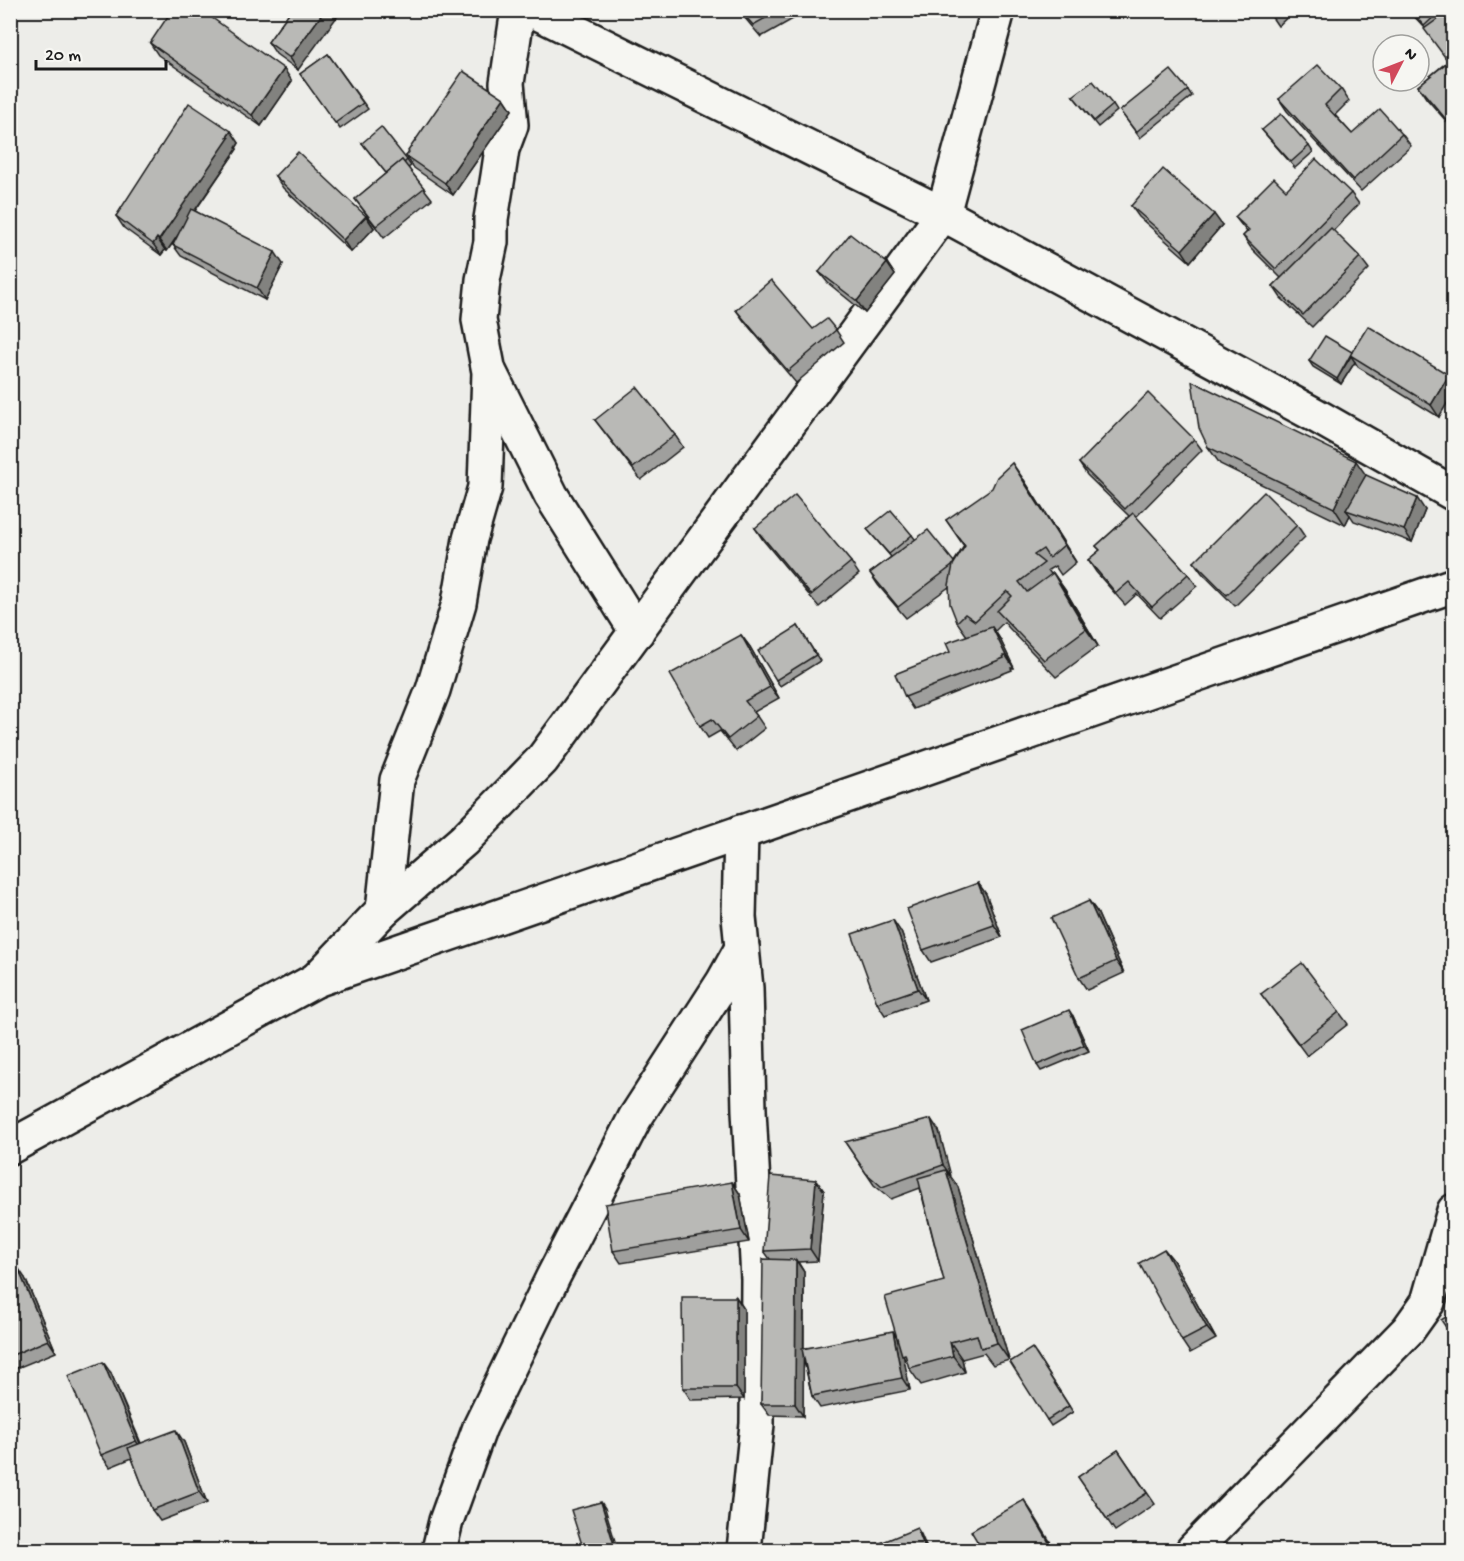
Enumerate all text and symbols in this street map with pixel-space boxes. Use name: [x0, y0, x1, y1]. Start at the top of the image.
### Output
scale bar: [36, 33, 166, 71]
north arrow: [1371, 33, 1431, 93]
text: N: [1399, 45, 1420, 66]
text: 20 m: [45, 46, 81, 67]

